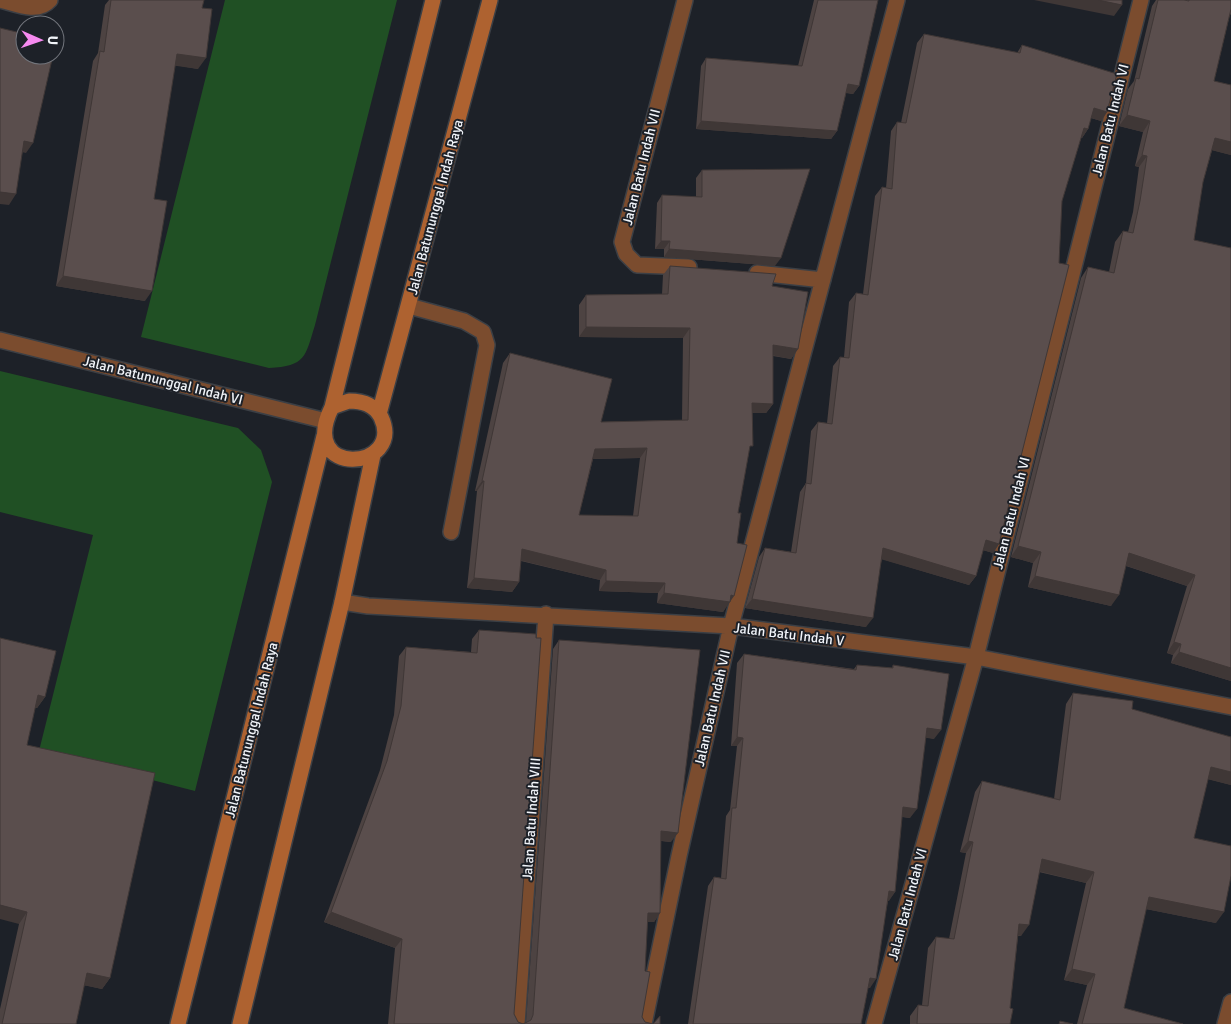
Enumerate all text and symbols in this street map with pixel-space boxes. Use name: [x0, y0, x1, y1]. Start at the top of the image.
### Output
north arrow: [15, 15, 65, 65]
text: U: [44, 35, 61, 45]
street label: Jalan Batu Indah VI: [1088, 62, 1133, 178]
street label: Jalan Batu Indah VII: [619, 107, 664, 227]
street label: Jalan Batununggal Indah Raya: [404, 118, 467, 297]
street label: Jalan Batununggal Indah VI: [81, 352, 245, 409]
street label: Jalan Batu Indah VI: [989, 455, 1034, 571]
street label: Jalan Batu Indah V: [733, 619, 845, 650]
street label: Jalan Batununggal Indah Raya: [221, 640, 282, 820]
street label: Jalan Batu Indah VII: [691, 648, 734, 768]
street label: Jalan Batu Indah VIII: [519, 757, 544, 881]
street label: Jalan Batu Indah VI: [884, 846, 931, 962]

